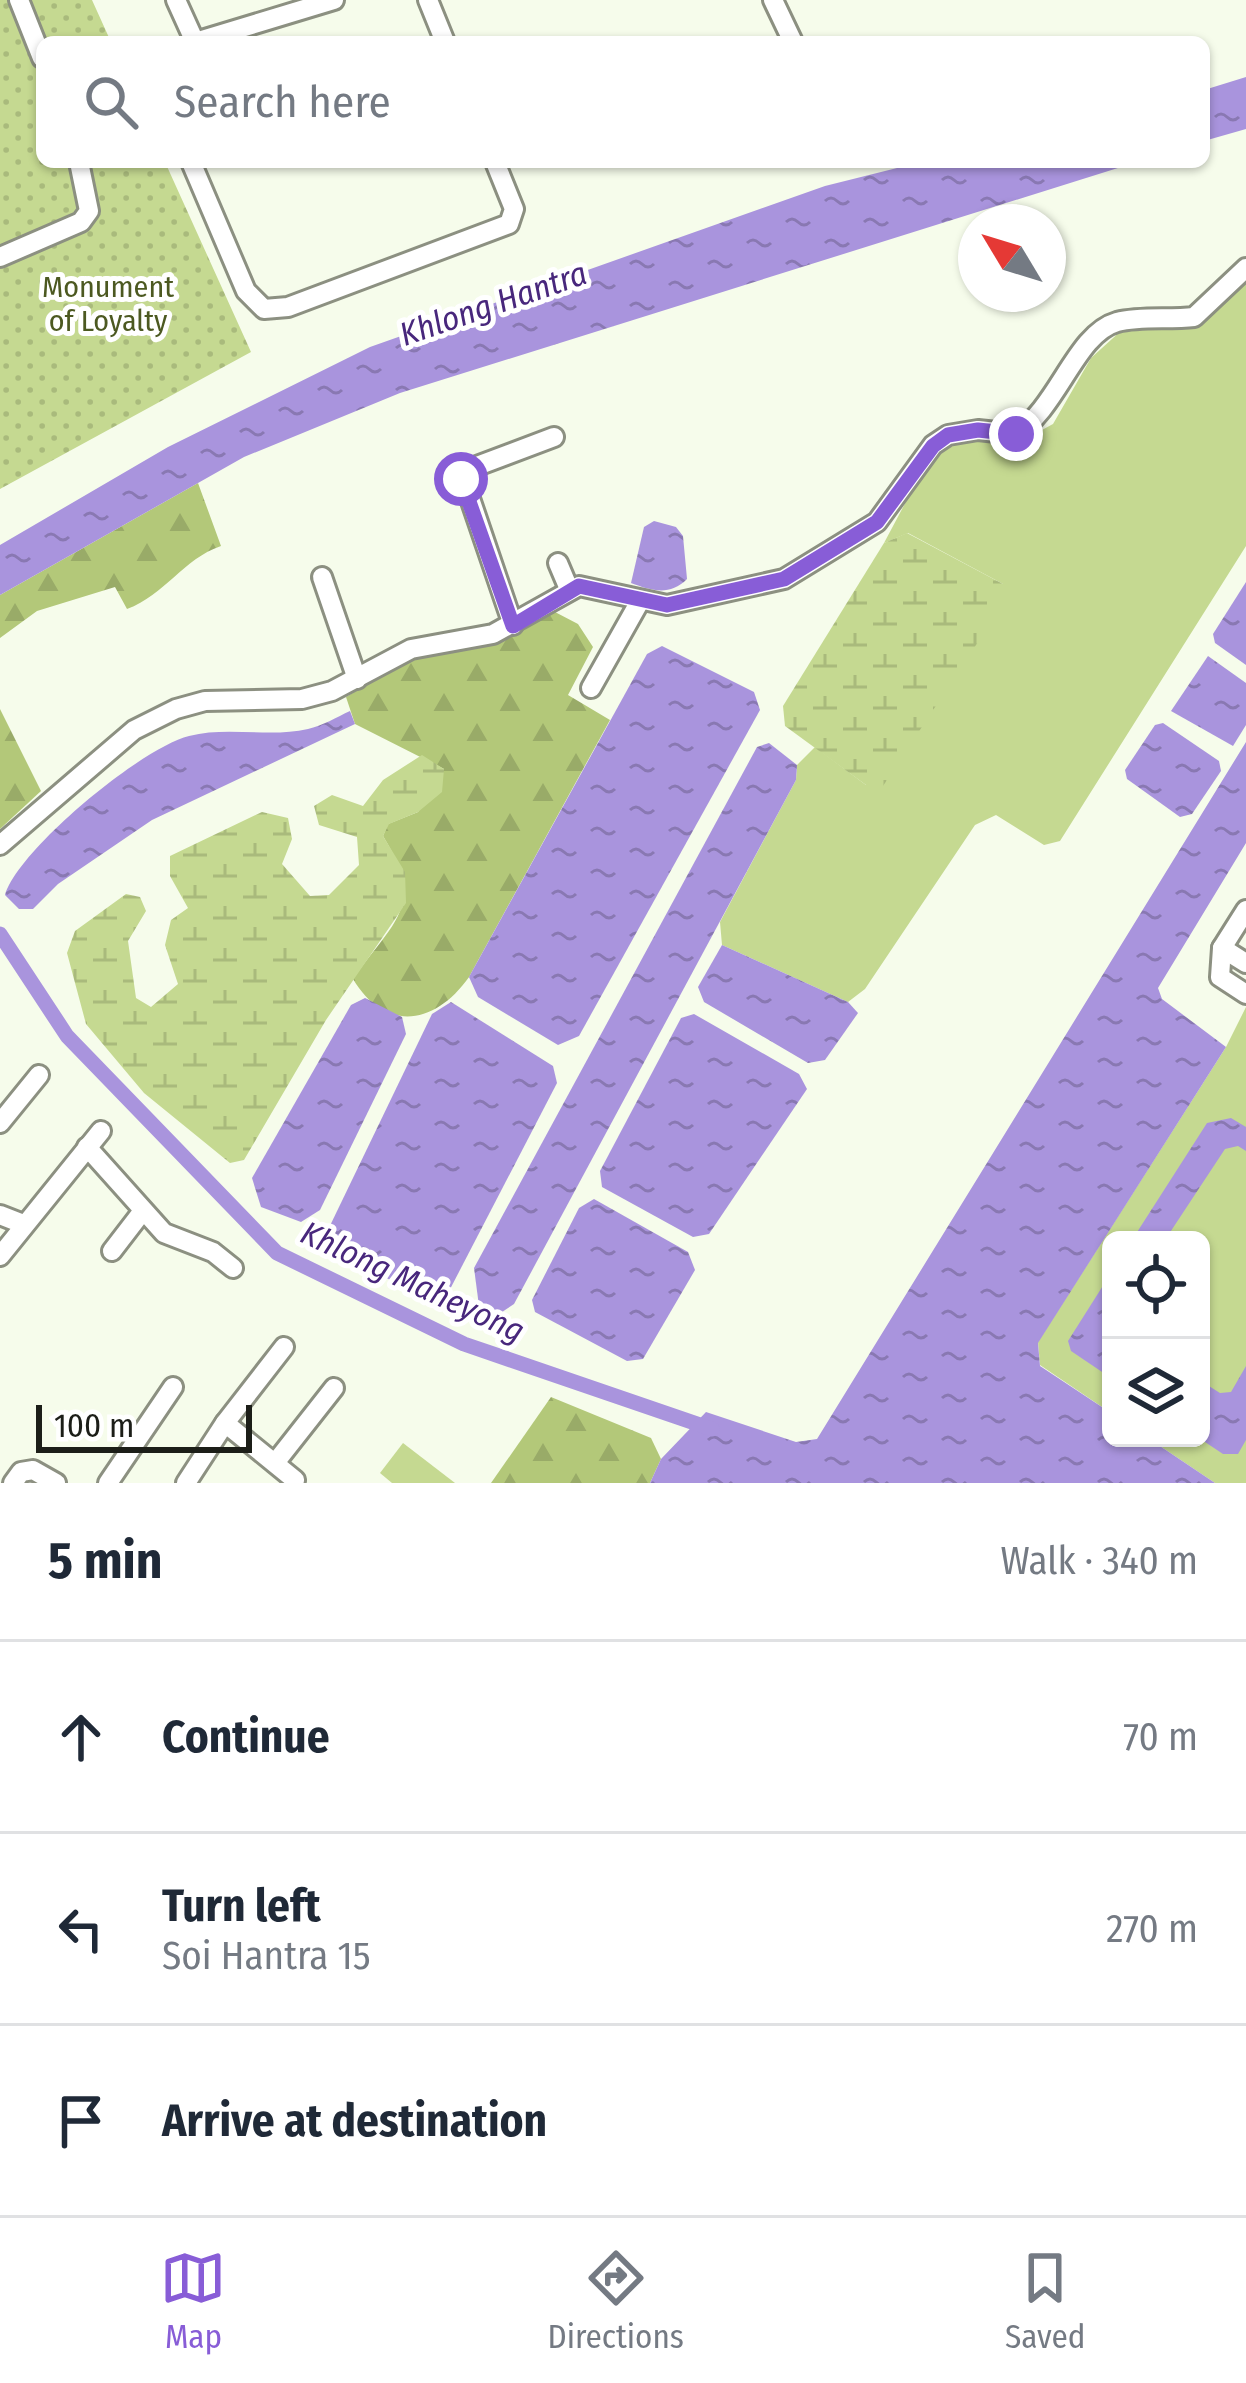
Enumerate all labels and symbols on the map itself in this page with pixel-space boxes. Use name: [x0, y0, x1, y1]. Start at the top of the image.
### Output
north arrow: [958, 204, 1066, 312]
water label: Khlong Hantra: [394, 253, 592, 355]
park label: Monument of Loyalty: [42, 269, 174, 339]
route end: [989, 407, 1043, 461]
route start: [434, 452, 488, 506]
water label: Khlong Maheyong: [294, 1213, 531, 1351]
scale bar: [36, 1399, 252, 1452]

